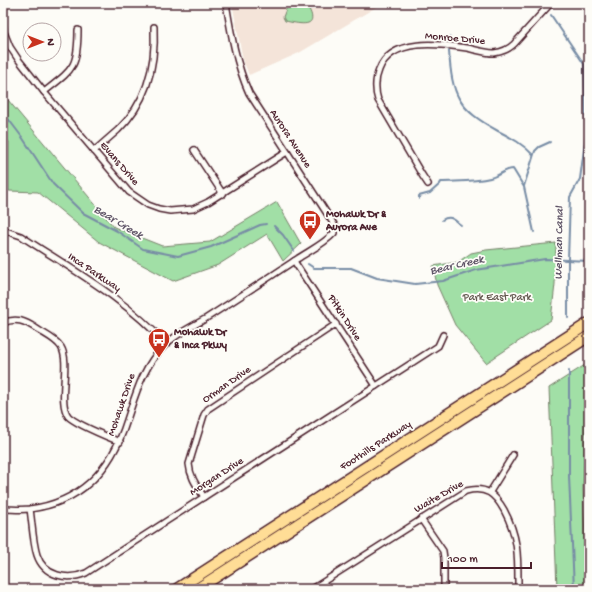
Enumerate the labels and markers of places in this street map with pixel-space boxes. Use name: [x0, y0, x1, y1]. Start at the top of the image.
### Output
bus stop icon: Mohawk Dr & Aurora Ave: [297, 208, 323, 241]
place label: Mohawk Dr & Aurora Ave: [325, 209, 387, 234]
bus stop icon: Mohawk Dr & Inca Pkwy: [146, 326, 172, 359]
place label: Mohawk Dr & Inca Pkwy: [174, 327, 228, 352]

